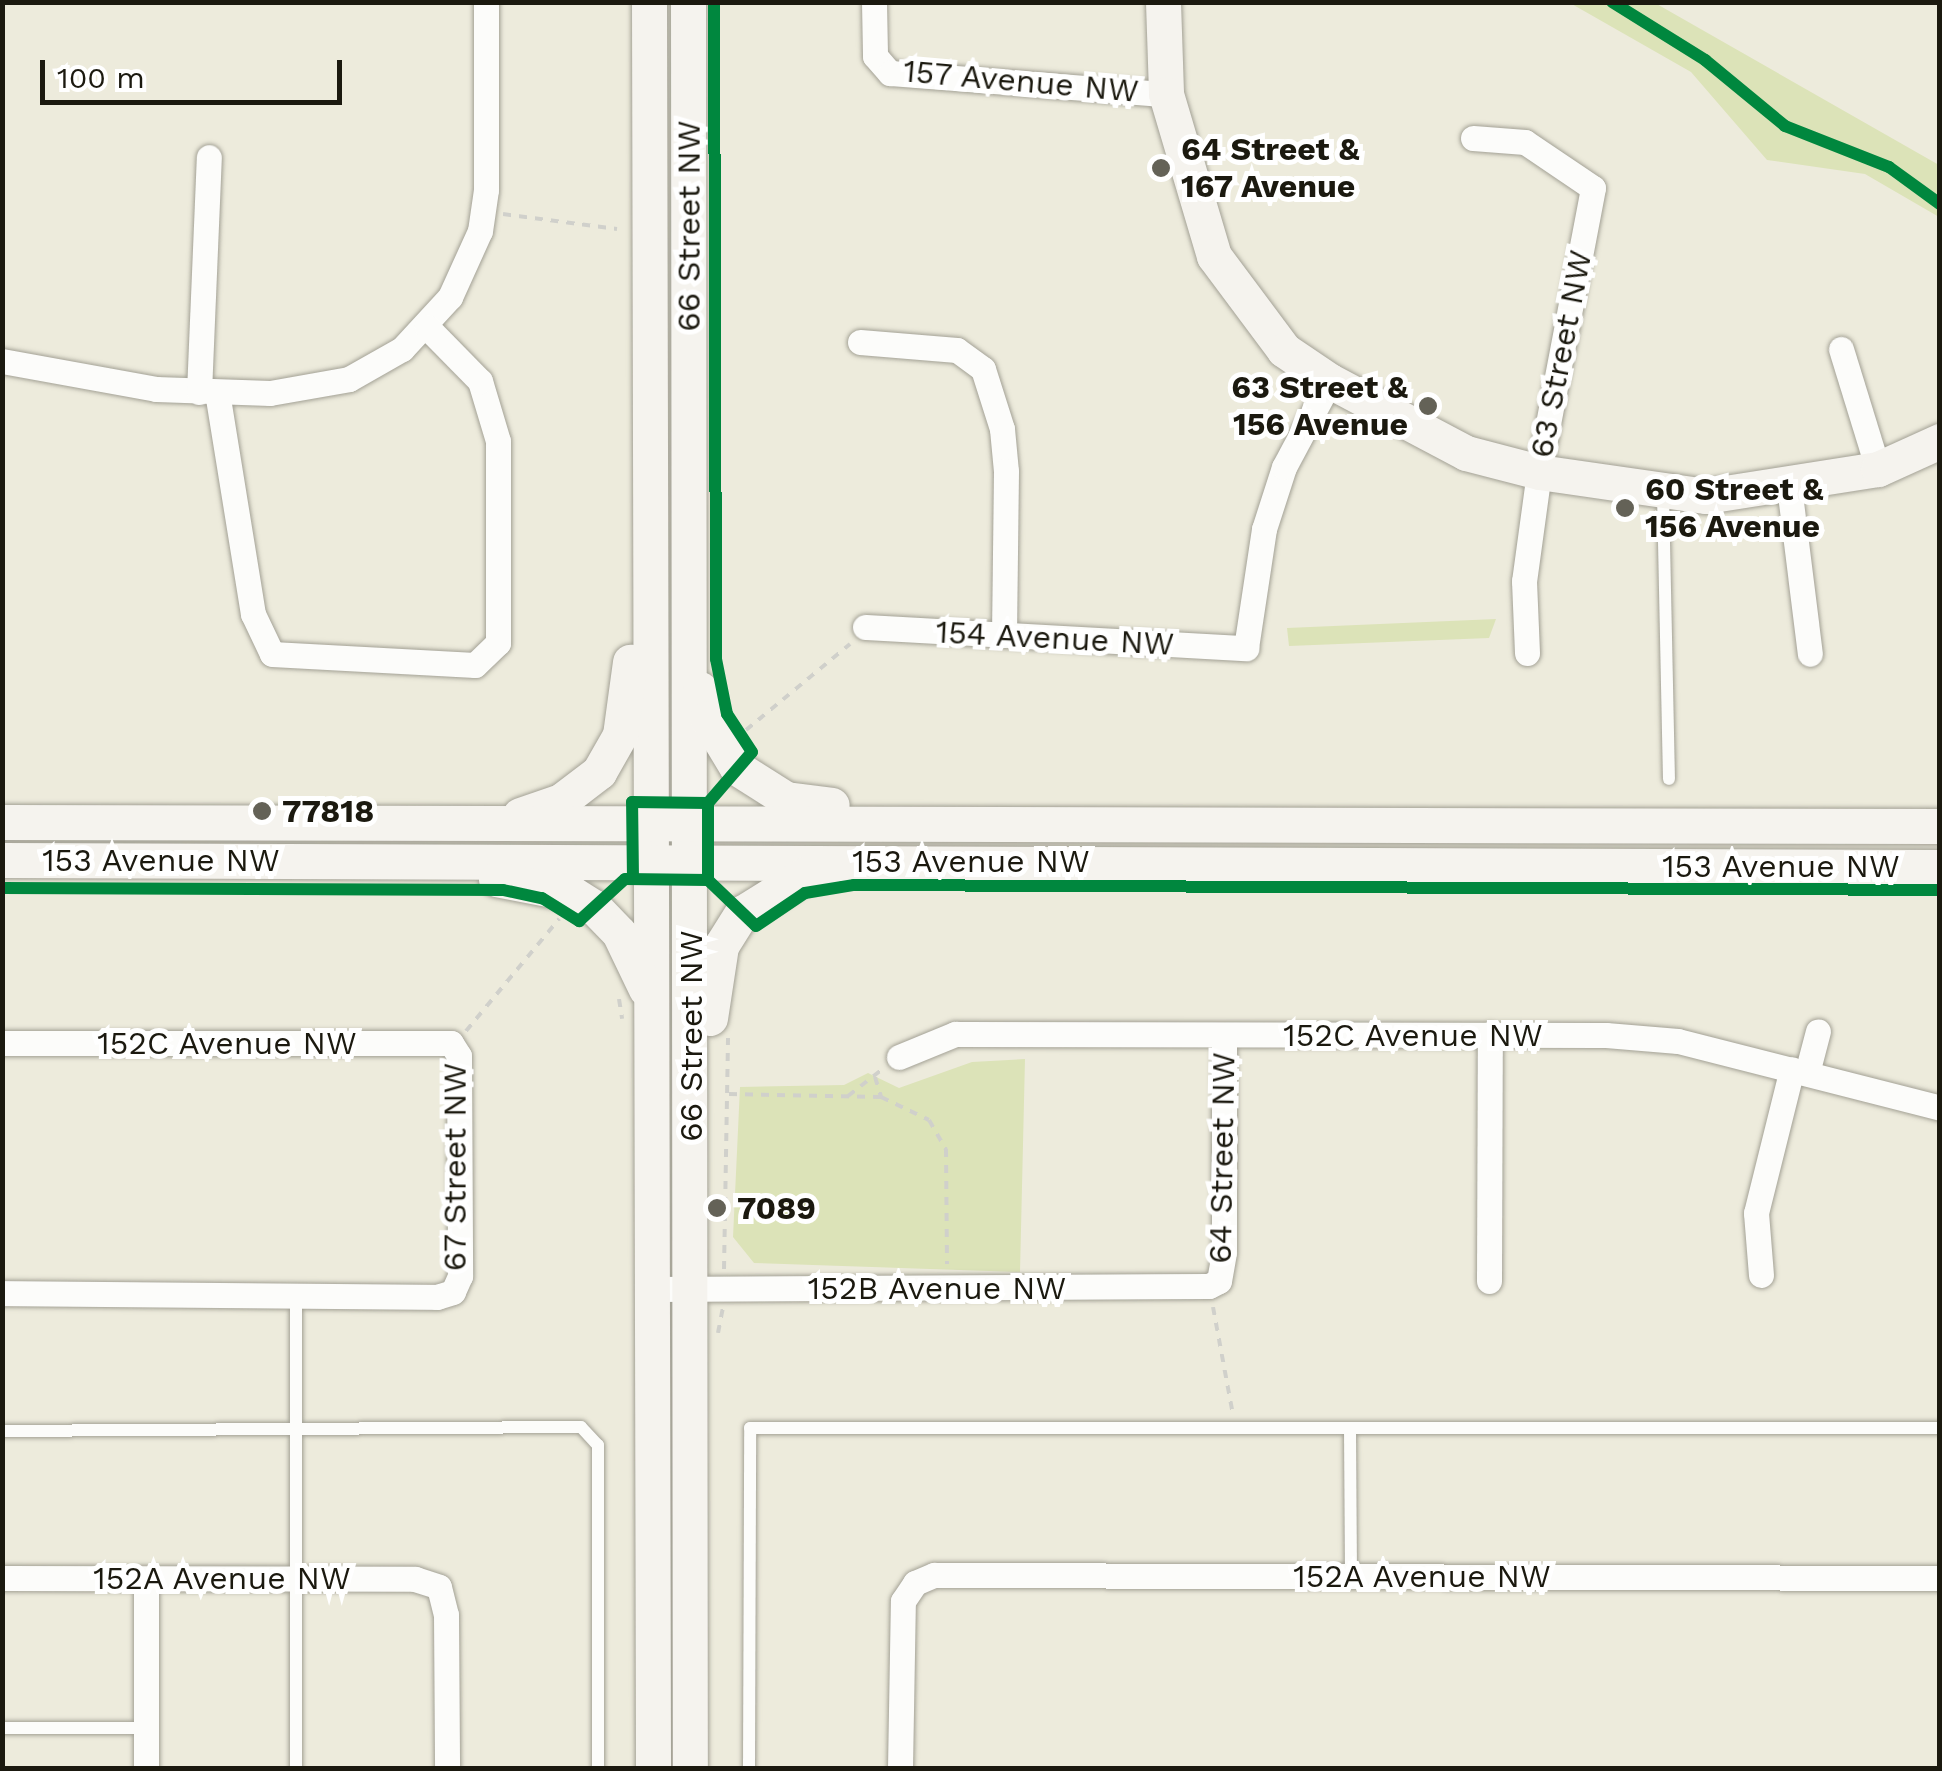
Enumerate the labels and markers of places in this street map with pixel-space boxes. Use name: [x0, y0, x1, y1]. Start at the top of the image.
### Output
place label: 64 Street & 167 Avenue: [1181, 131, 1359, 206]
marker: 64 Street & 167 Avenue: [1150, 157, 1172, 179]
place label: 63 Street & 156 Avenue: [1231, 369, 1408, 444]
marker: 63 Street & 156 Avenue: [1417, 395, 1439, 417]
place label: 60 Street & 156 Avenue: [1645, 471, 1823, 546]
marker: 60 Street & 156 Avenue: [1614, 497, 1636, 519]
place label: 77818: [282, 792, 374, 830]
marker: 77818: [251, 800, 273, 822]
place label: 7089: [737, 1189, 816, 1227]
marker: 7089: [706, 1197, 728, 1219]

